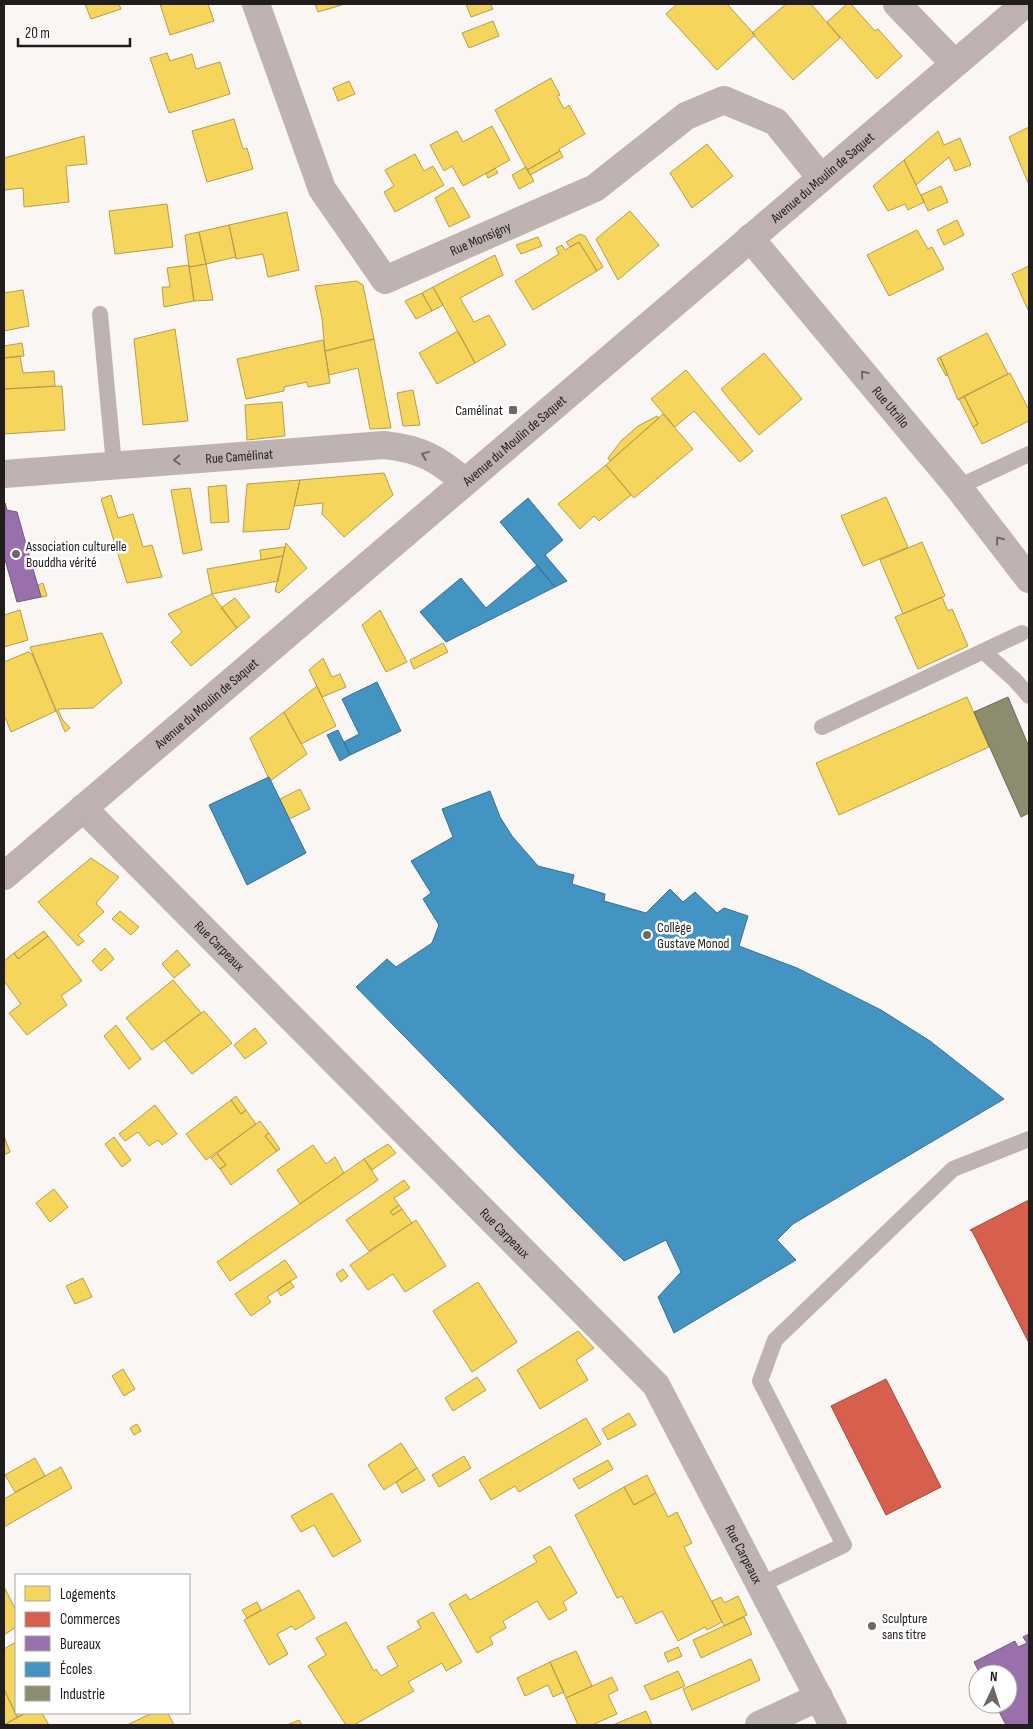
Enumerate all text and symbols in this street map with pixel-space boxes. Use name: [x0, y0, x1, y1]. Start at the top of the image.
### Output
scale bar: [18, 15, 130, 47]
text: 20 m: [25, 24, 50, 43]
street label: Avenue du Moulin de Saquet: [766, 129, 878, 227]
street label: Rue Monsigny: [447, 218, 514, 260]
one-way arrow: [861, 371, 869, 380]
street label: Rue Utrillo: [868, 383, 913, 432]
street label: Avenue du Moulin de Saquet: [459, 392, 570, 490]
place label: Camélinat: [455, 402, 503, 419]
marker: Camélinat: [507, 404, 519, 416]
street label: Rue Camélinat: [205, 445, 274, 468]
one-way arrow: [421, 451, 430, 461]
one-way arrow: [173, 455, 181, 466]
one-way arrow: [996, 537, 1005, 546]
place label: Association culturelle Bouddha vérité: [25, 538, 127, 571]
marker: Association culturelle Bouddha vérité: [10, 548, 22, 560]
street label: Avenue du Moulin de Saquet: [151, 655, 262, 753]
street label: Rue Carpeaux: [191, 917, 248, 975]
place label: Collège Gustave Monod: [657, 919, 729, 952]
marker: Collège Gustave Monod: [641, 929, 653, 941]
street label: Rue Carpeaux: [476, 1205, 534, 1263]
street label: Rue Carpeaux: [721, 1522, 766, 1588]
legend: [15, 1574, 190, 1714]
text: Logements: [60, 1585, 116, 1604]
text: Commerces: [60, 1610, 120, 1629]
place label: Sculpture sans titre: [882, 1610, 927, 1643]
marker: Sculpture sans titre: [866, 1620, 878, 1632]
text: Bureaux: [60, 1635, 101, 1654]
text: Écoles: [60, 1660, 92, 1679]
north arrow: [968, 1664, 1018, 1714]
text: N: [990, 1668, 998, 1685]
text: Industrie: [60, 1685, 105, 1704]

